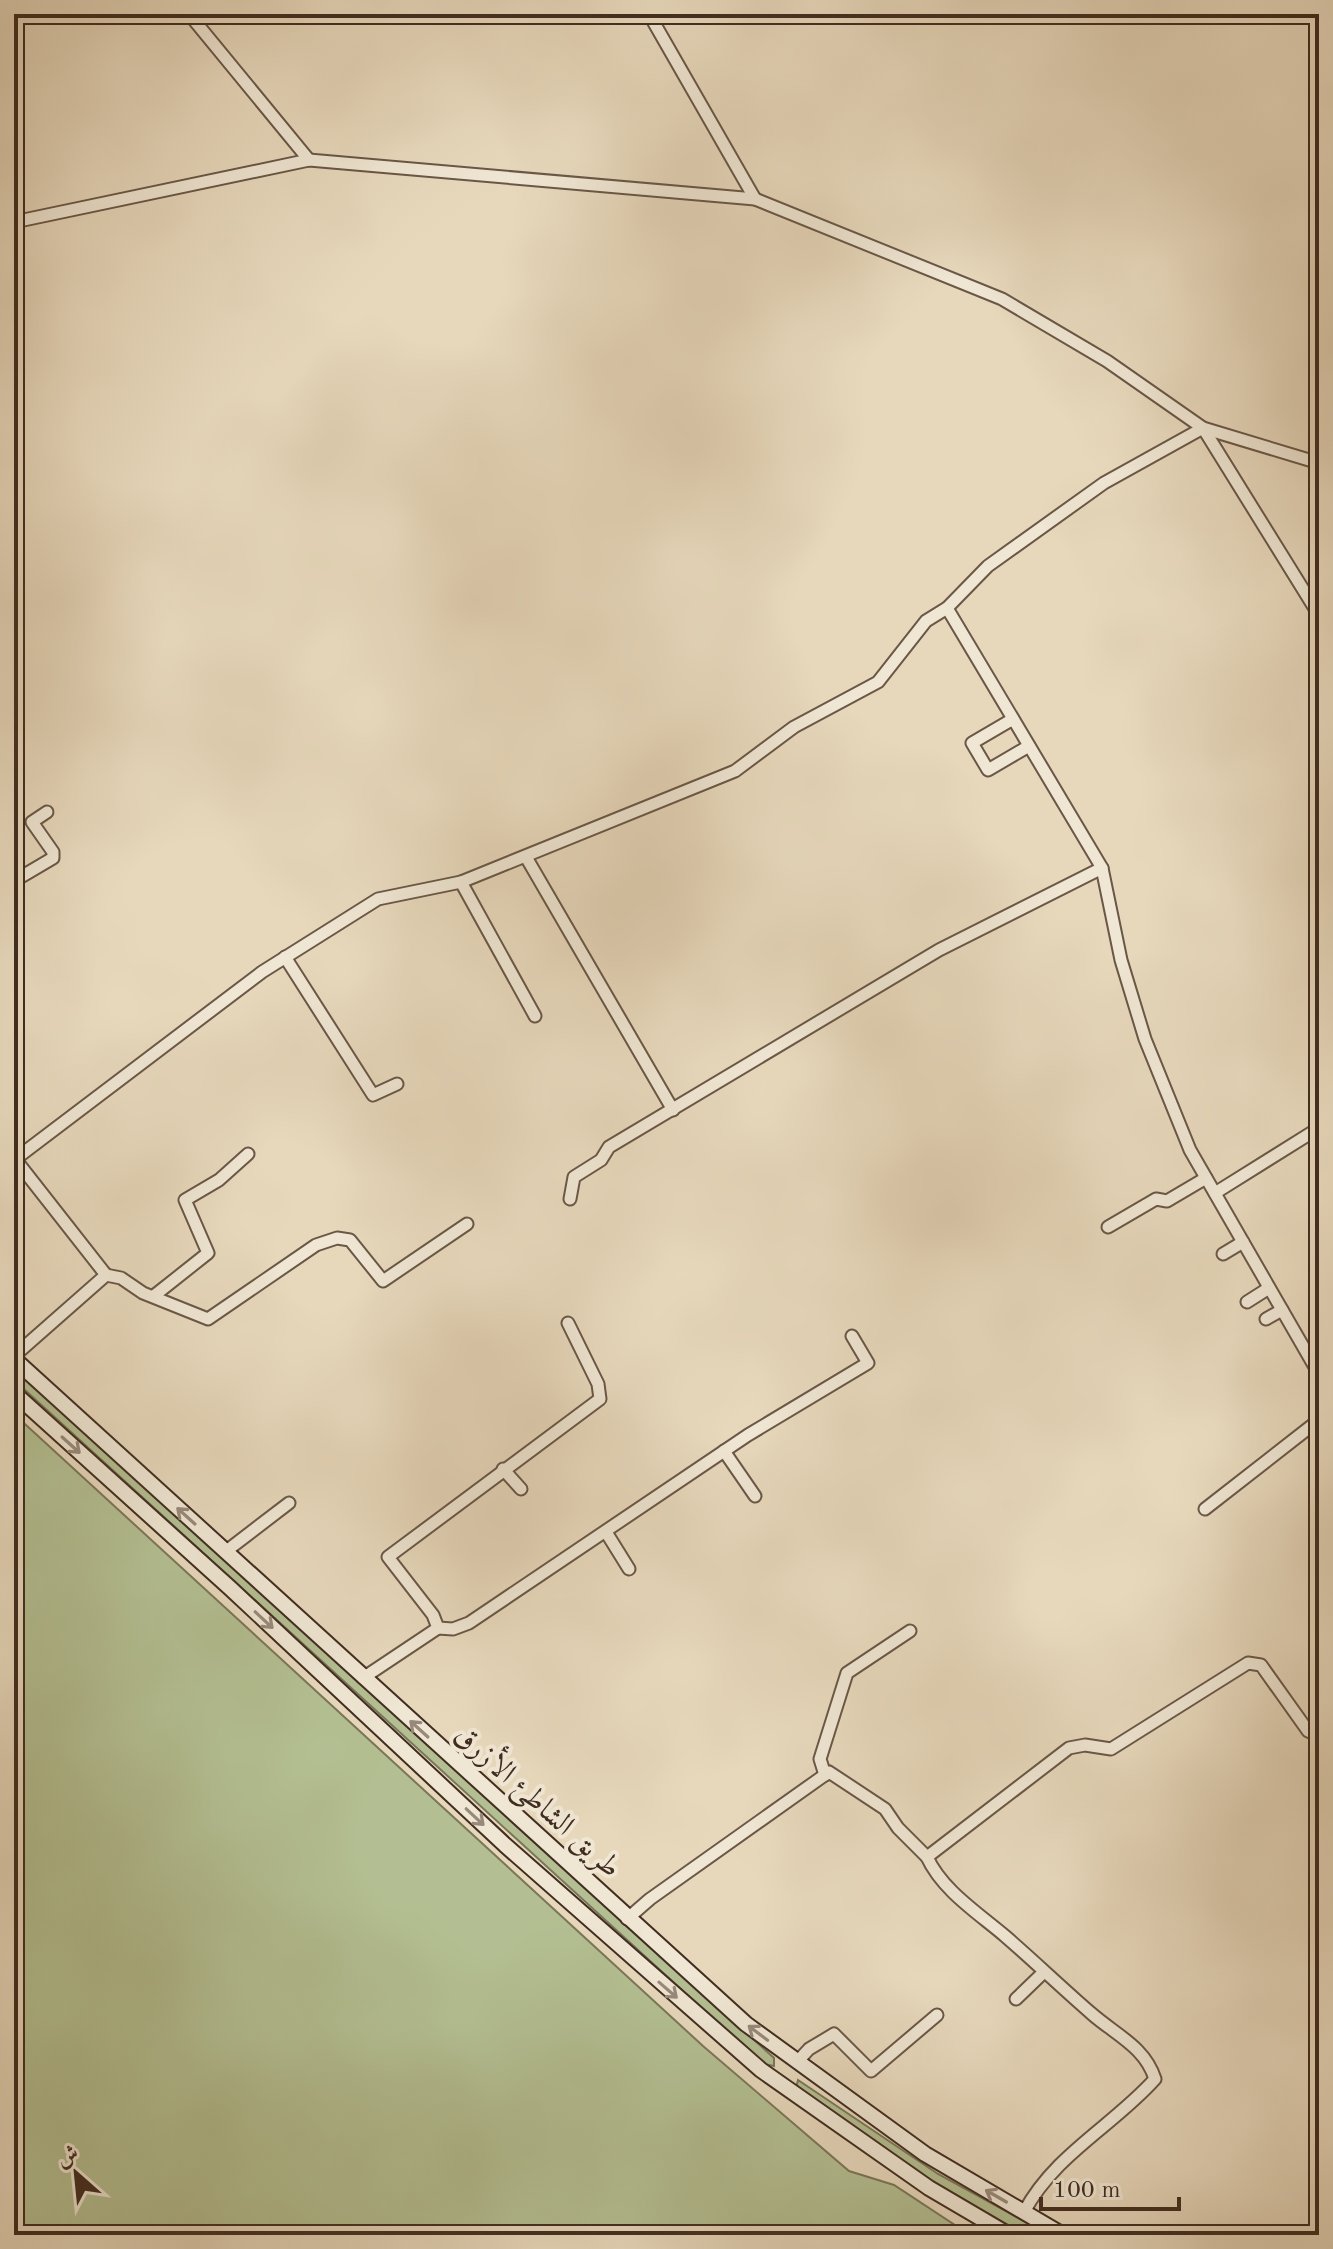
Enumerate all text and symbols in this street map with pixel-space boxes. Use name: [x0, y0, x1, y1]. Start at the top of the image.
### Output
one-way arrow: [61, 1436, 81, 1454]
one-way arrow: [176, 1507, 196, 1525]
one-way arrow: [254, 1610, 274, 1629]
street label: طريق الشاطئ الأزرق: [446, 1714, 631, 1886]
one-way arrow: [409, 1720, 429, 1738]
one-way arrow: [464, 1807, 484, 1825]
one-way arrow: [658, 1980, 678, 1998]
one-way arrow: [748, 2025, 770, 2041]
north arrow: [36, 2133, 116, 2213]
text: ش: [53, 2142, 83, 2172]
scale bar: [1041, 2161, 1179, 2211]
text: 100 m: [1053, 2179, 1121, 2203]
one-way arrow: [985, 2187, 1008, 2203]

